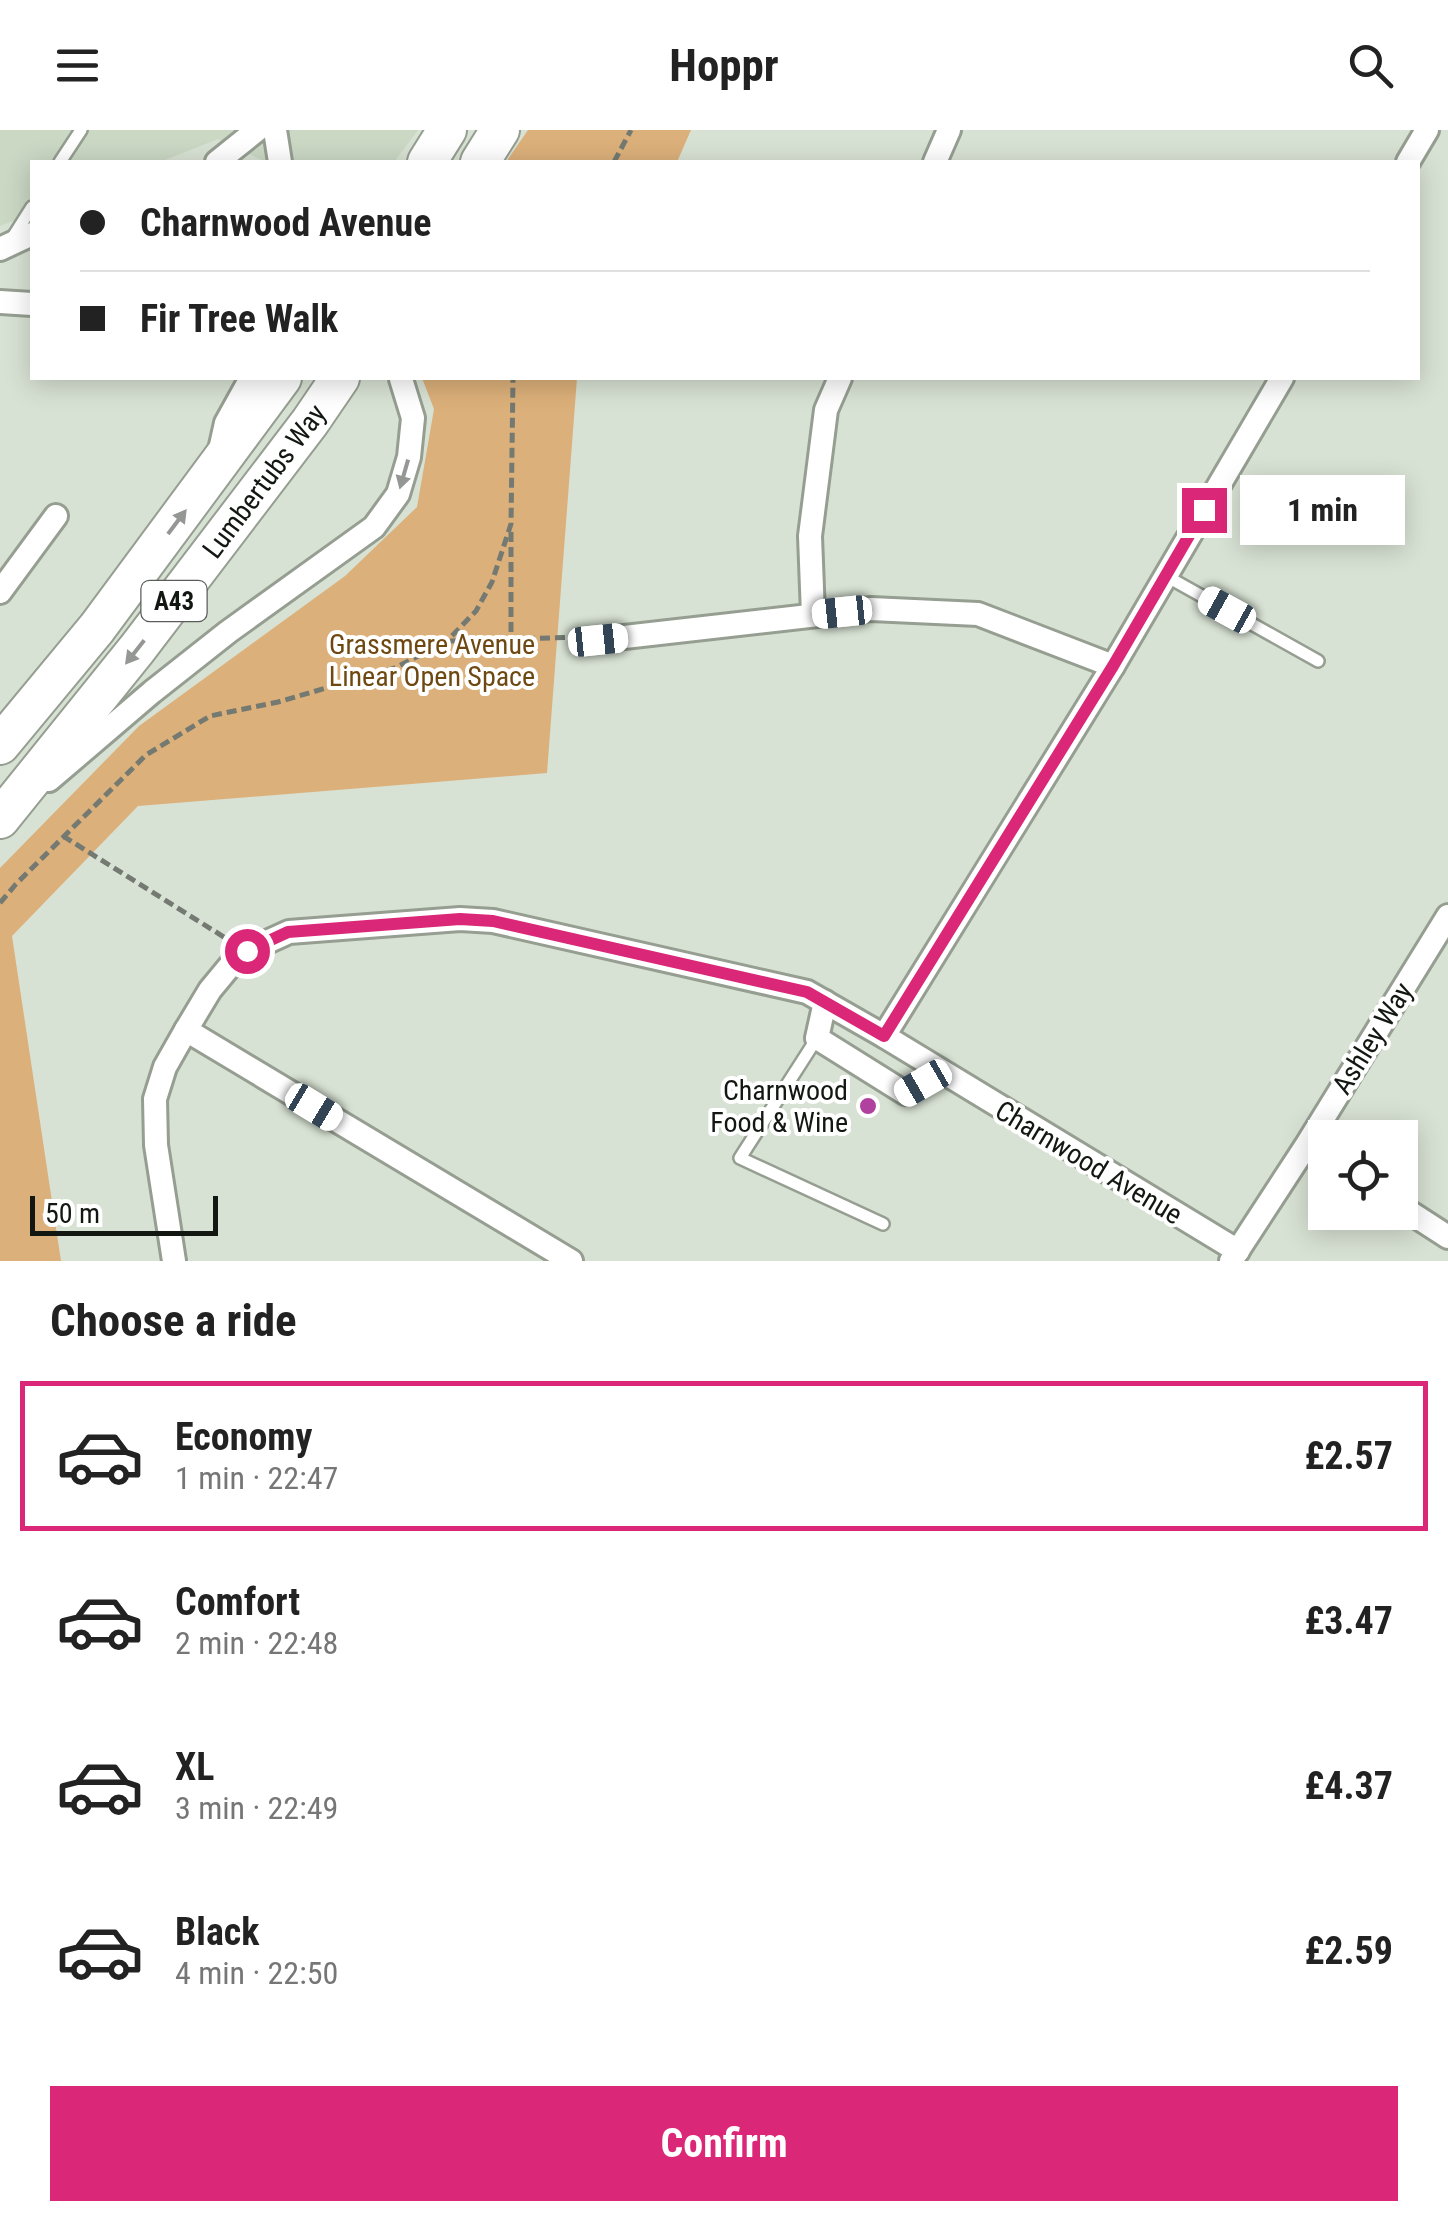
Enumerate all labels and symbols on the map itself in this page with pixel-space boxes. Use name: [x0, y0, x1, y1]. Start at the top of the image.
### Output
street label: Lumbertubs Way: [196, 398, 333, 565]
one-way arrow: [396, 459, 411, 490]
callout: 1 min: [1239, 475, 1404, 545]
route end: [1182, 488, 1227, 533]
one-way arrow: [166, 509, 186, 535]
road number: A43: [142, 581, 206, 621]
car: [1193, 582, 1261, 638]
car: [811, 594, 873, 630]
car: [567, 622, 629, 658]
park label: Grassmere Avenue Linear Open Space: [329, 628, 535, 693]
one-way arrow: [125, 639, 146, 665]
route start: [225, 929, 270, 974]
street label: Ashley Way: [1325, 976, 1420, 1100]
car: [890, 1055, 956, 1111]
place label: Charnwood Food & Wine: [710, 1074, 848, 1139]
car: [281, 1079, 347, 1135]
street label: Charnwood Avenue: [989, 1094, 1188, 1231]
marker: Charnwood Food & Wine: [857, 1095, 879, 1117]
scale bar: [30, 1191, 218, 1236]

